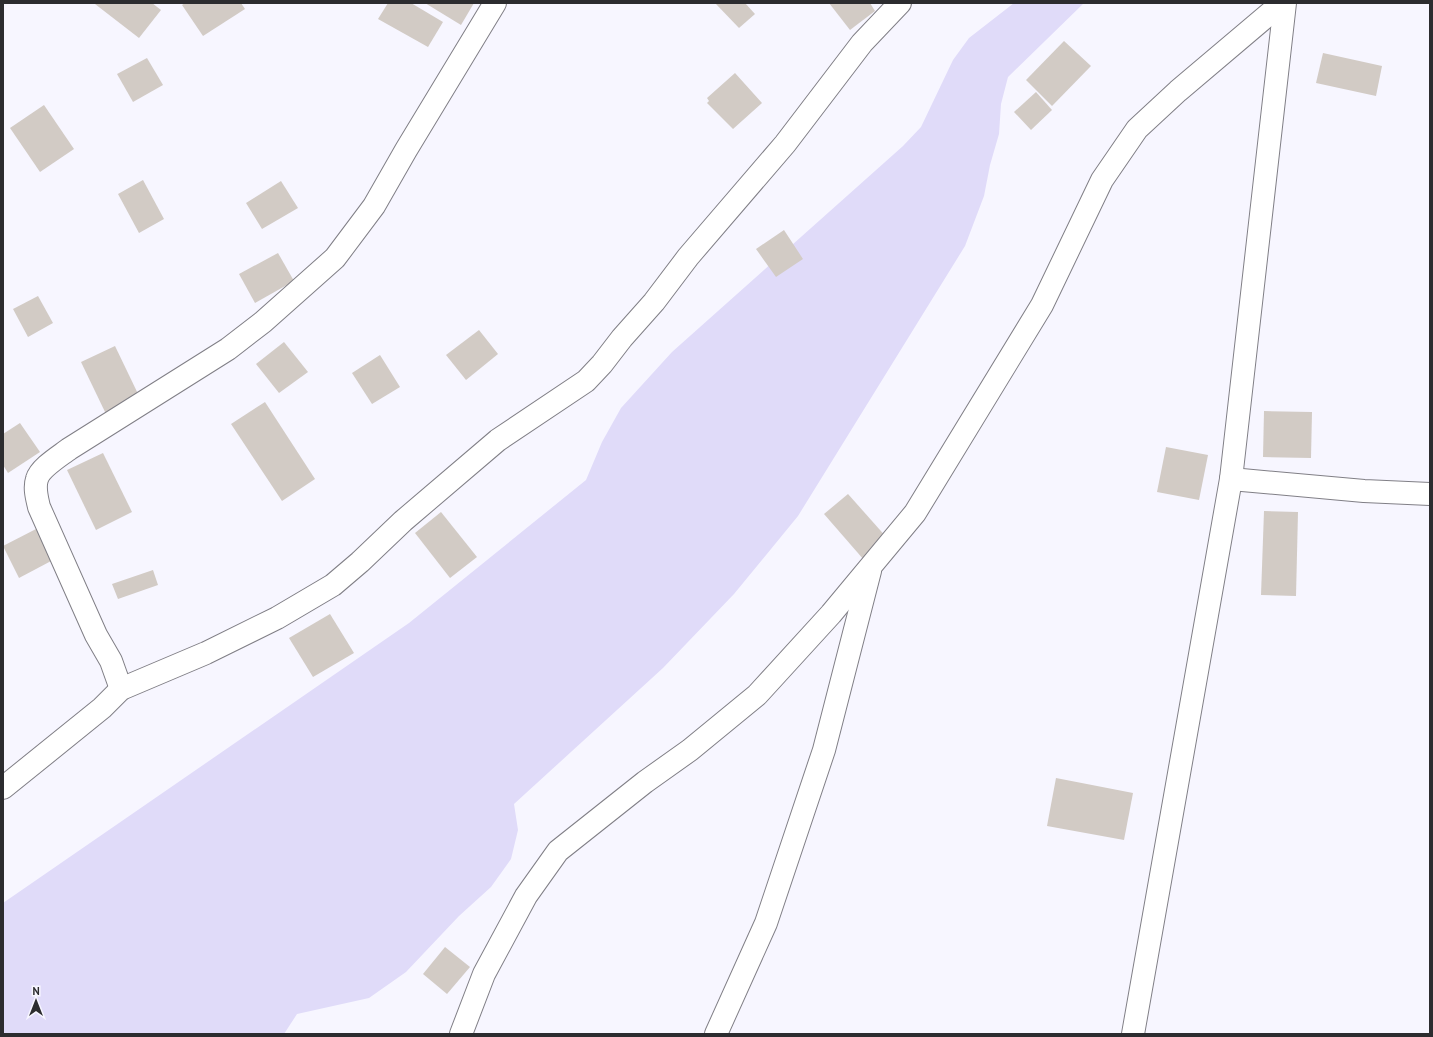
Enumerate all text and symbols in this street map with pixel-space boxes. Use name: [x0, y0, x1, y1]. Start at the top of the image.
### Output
north arrow: [16, 981, 56, 1021]
text: N: [32, 984, 40, 998]

